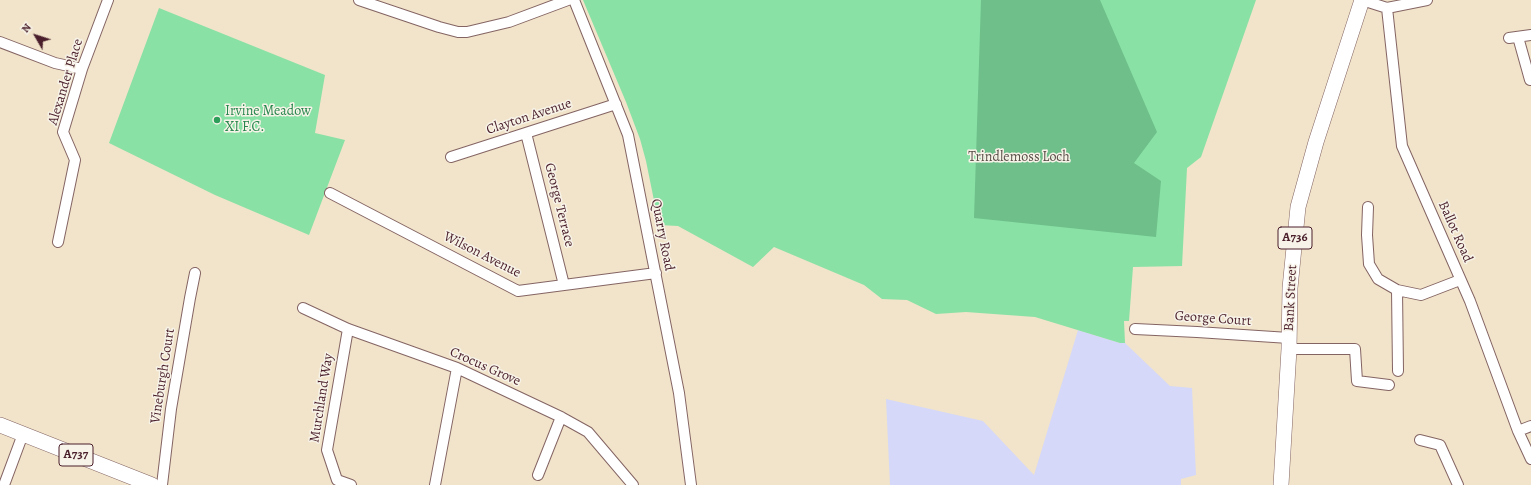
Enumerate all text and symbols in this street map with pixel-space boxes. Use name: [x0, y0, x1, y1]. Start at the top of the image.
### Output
north arrow: [16, 16, 56, 56]
text: N: [18, 20, 35, 36]
street label: Alexander Place: [45, 37, 87, 127]
street label: Clayton Avenue: [484, 95, 574, 139]
place label: Irvine Meadow XI F.C.: [225, 104, 311, 136]
marker: Irvine Meadow XI F.C.: [212, 115, 222, 125]
park label: Trindlemoss Loch: [968, 150, 1070, 166]
street label: George Terrace: [540, 161, 578, 249]
street label: Quarry Road: [647, 198, 677, 272]
street label: Ballot Road: [1434, 199, 1476, 265]
road number: A736: [1278, 227, 1312, 249]
street label: Wilson Avenue: [441, 228, 523, 282]
street label: Bank Street: [1281, 264, 1301, 332]
street label: George Court: [1174, 308, 1252, 330]
street label: Vineburgh Court: [147, 327, 179, 425]
street label: Crocus Grove: [447, 344, 523, 390]
street label: Murchland Way: [307, 352, 337, 444]
road number: A737: [59, 444, 93, 466]

